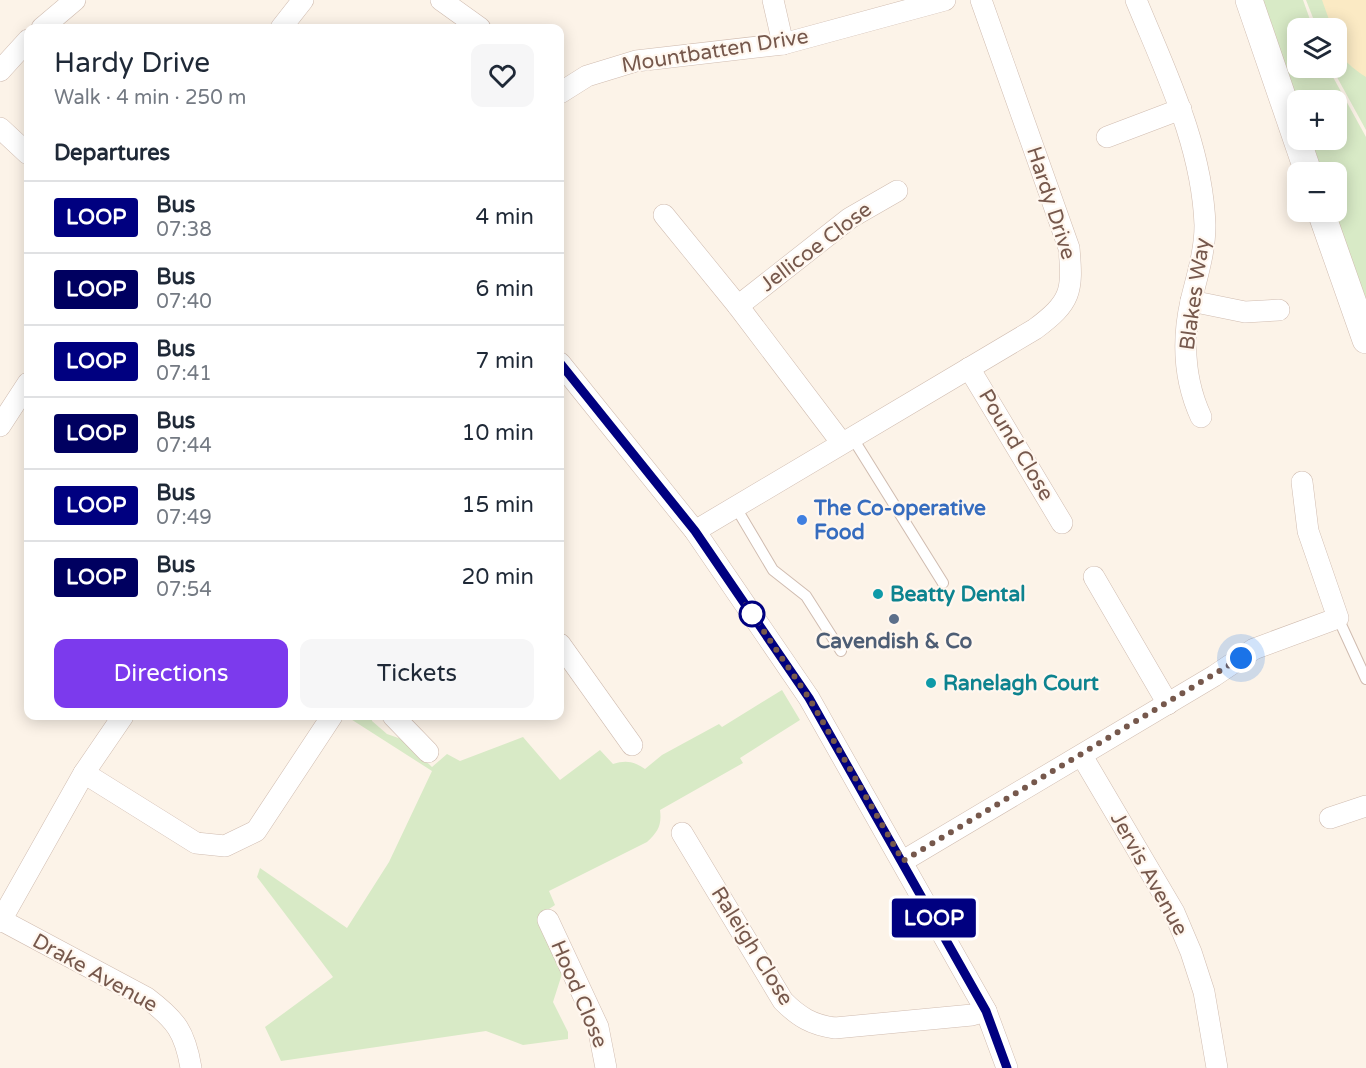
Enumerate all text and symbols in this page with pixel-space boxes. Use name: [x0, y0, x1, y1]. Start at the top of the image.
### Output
map controls: [1287, 18, 1347, 222]
button: layers: [1287, 18, 1347, 78]
street label: Mountbatten Drive: [620, 24, 810, 78]
button: heart: [471, 44, 534, 107]
text: Hardy Drive: [54, 46, 210, 80]
text: Walk · 4 min · 250 m: [54, 86, 246, 110]
button: +: [1287, 90, 1347, 150]
text: Departures: [54, 140, 170, 166]
street label: Hardy Drive: [1021, 143, 1081, 263]
button: −: [1287, 162, 1347, 222]
text: Bus: [156, 192, 195, 218]
street label: Jellicoe Close: [755, 197, 877, 297]
text: 4 min: [475, 204, 534, 230]
text: LOOP: [66, 205, 126, 230]
text: 07:38: [156, 218, 212, 242]
street label: Blakes Way: [1175, 236, 1215, 352]
text: Bus: [156, 264, 195, 290]
text: 6 min: [475, 276, 534, 302]
text: LOOP: [66, 277, 126, 302]
text: 07:40: [156, 290, 212, 314]
text: Bus: [156, 336, 195, 362]
text: 7 min: [475, 348, 534, 374]
text: LOOP: [66, 349, 126, 374]
text: 07:41: [156, 362, 212, 386]
street label: Pound Close: [973, 385, 1059, 505]
text: Bus: [156, 408, 195, 434]
text: 10 min: [462, 420, 534, 446]
text: LOOP: [66, 421, 126, 446]
text: 07:44: [156, 434, 212, 458]
text: Bus: [156, 480, 195, 506]
text: 15 min: [462, 492, 534, 518]
text: LOOP: [66, 493, 126, 518]
place label: The Co-operative Food: [813, 496, 986, 545]
text: 07:49: [156, 506, 212, 530]
marker: The Co-operative Food: [795, 513, 809, 527]
text: Bus: [156, 552, 195, 578]
text: 20 min: [462, 564, 534, 590]
text: LOOP: [66, 565, 126, 590]
text: 07:54: [156, 578, 212, 602]
place label: Beatty Dental: [890, 582, 1025, 607]
marker: Beatty Dental: [871, 587, 885, 601]
unlabelled marker: [739, 601, 765, 627]
marker: Cavendish & Co: [887, 612, 901, 626]
place label: Cavendish & Co: [816, 629, 972, 654]
button: Directions: [54, 639, 288, 708]
button: Tickets: [300, 639, 534, 708]
your location: [1226, 643, 1256, 673]
place label: Ranelagh Court: [943, 671, 1099, 696]
marker: Ranelagh Court: [924, 676, 938, 690]
street label: Jervis Avenue: [1105, 808, 1193, 940]
street label: Raleigh Close: [706, 882, 798, 1010]
line badge: LOOP: [892, 898, 976, 938]
text: LOOP: [904, 906, 964, 931]
street label: Drake Avenue: [28, 928, 162, 1018]
street label: Hood Close: [545, 936, 613, 1052]

